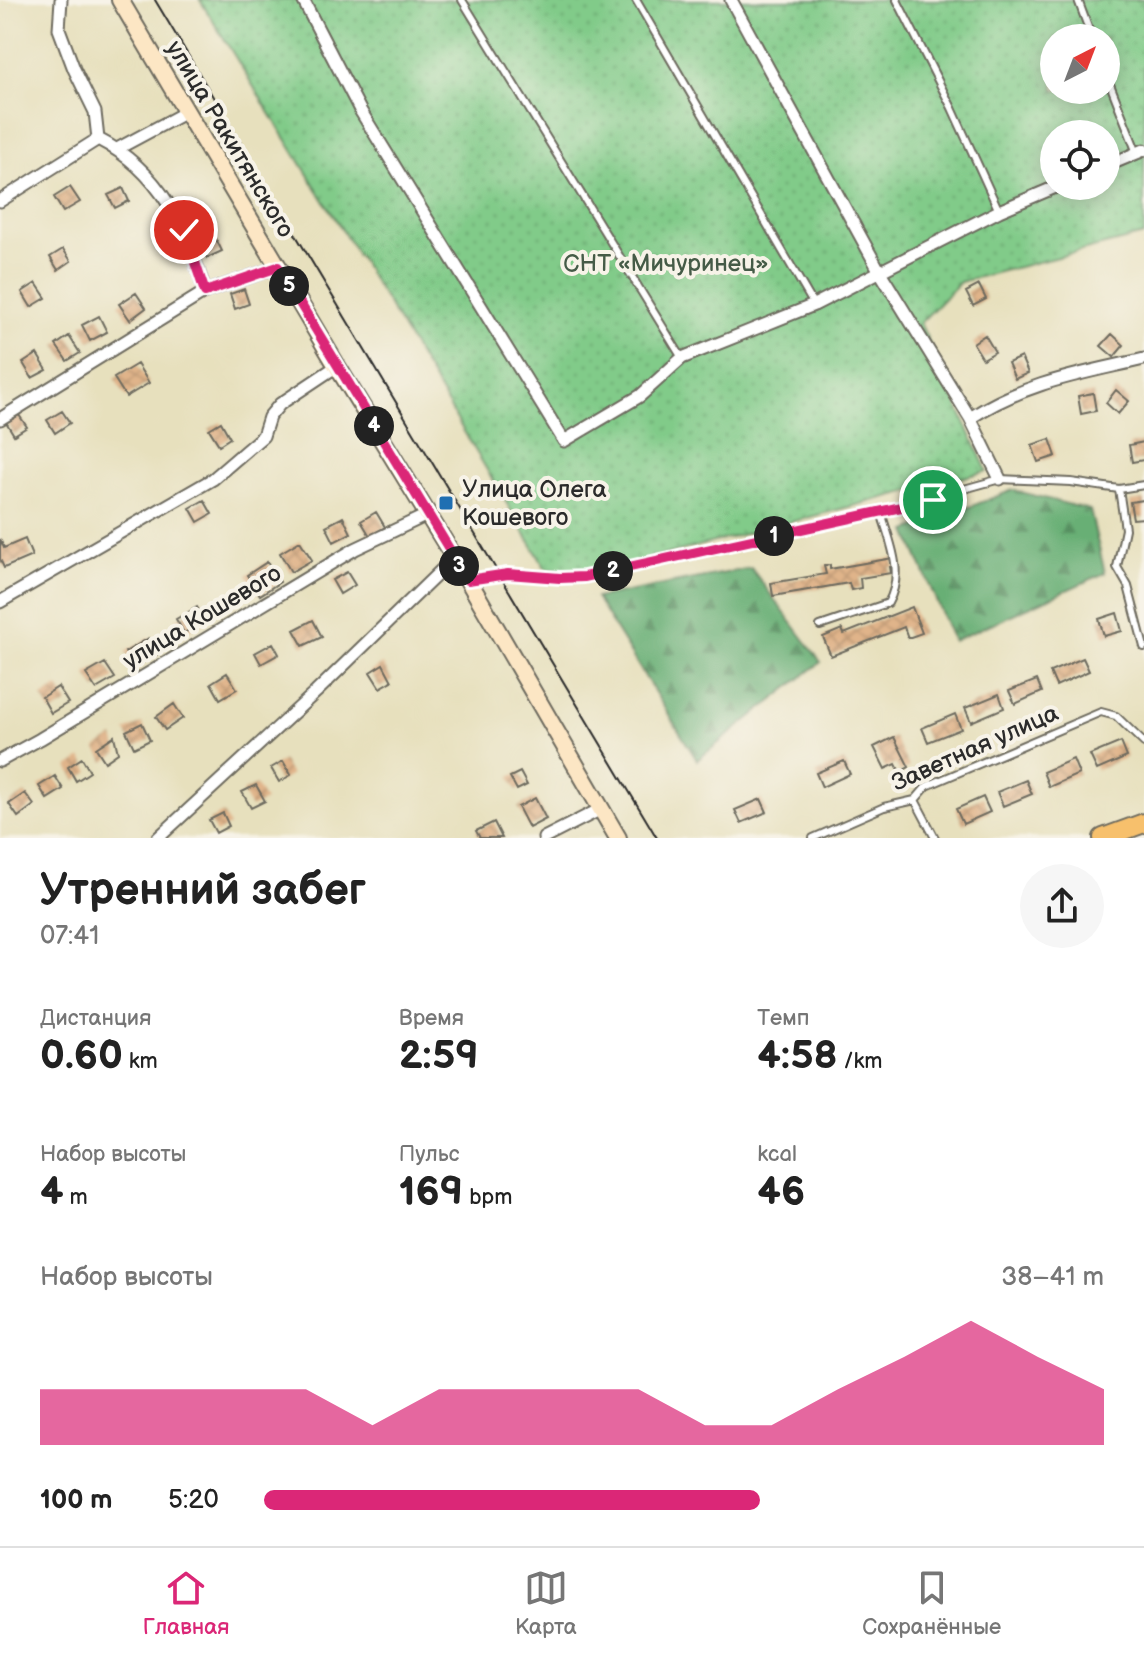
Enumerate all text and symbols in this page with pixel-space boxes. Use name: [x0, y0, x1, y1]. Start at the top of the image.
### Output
north arrow: [1040, 24, 1120, 104]
map controls: [1040, 24, 1120, 200]
street label: улица Ракитянского: [160, 35, 300, 243]
button: locate: [1040, 120, 1120, 200]
pin: [150, 196, 218, 264]
icon: check: [162, 208, 206, 252]
park label: СНТ «Мичуринец»: [563, 249, 769, 278]
pin: 5: [269, 266, 309, 306]
text: 5: [283, 272, 295, 299]
pin: 4: [354, 406, 394, 446]
text: 4: [368, 412, 380, 439]
pin: [899, 466, 967, 534]
place label: Улица Олега Кошевого: [462, 475, 607, 532]
icon: arrive: [911, 478, 955, 522]
marker: Улица Олега Кошевого: [437, 494, 455, 512]
pin: 1: [754, 516, 794, 556]
text: 1: [769, 522, 779, 549]
pin: 3: [439, 546, 479, 586]
pin: 2: [593, 551, 633, 591]
text: 3: [453, 552, 465, 579]
text: 2: [606, 557, 620, 584]
street label: улица Кошевого: [118, 558, 286, 676]
street label: Заветная улица: [887, 698, 1063, 798]
text: Утренний забег: [40, 864, 366, 917]
button: share: [1020, 864, 1104, 948]
text: 07:41: [40, 921, 99, 952]
text: Дистанция: [40, 1005, 151, 1032]
text: Время: [399, 1005, 464, 1032]
text: Темп: [757, 1005, 810, 1032]
text: 0.60: [40, 1032, 123, 1080]
text: 2:59: [399, 1032, 479, 1080]
text: 4:58: [757, 1032, 838, 1080]
text: km: [123, 1048, 158, 1075]
text: /km: [838, 1048, 882, 1075]
text: Набор высоты: [40, 1141, 186, 1168]
text: Пульс: [399, 1141, 459, 1168]
text: kcal: [757, 1141, 797, 1168]
text: 4: [40, 1168, 64, 1216]
text: 169: [399, 1168, 463, 1216]
text: 46: [757, 1168, 805, 1216]
text: m: [64, 1184, 88, 1211]
text: bpm: [463, 1184, 512, 1211]
text: Набор высоты: [40, 1262, 213, 1293]
text: 38–41 m: [1001, 1262, 1104, 1293]
text: 100 m: [40, 1485, 113, 1516]
text: 5:20: [168, 1485, 219, 1516]
tab: Главная: [143, 1566, 230, 1641]
tab: Карта: [515, 1566, 577, 1641]
tab: Сохранённые: [862, 1566, 1001, 1641]

